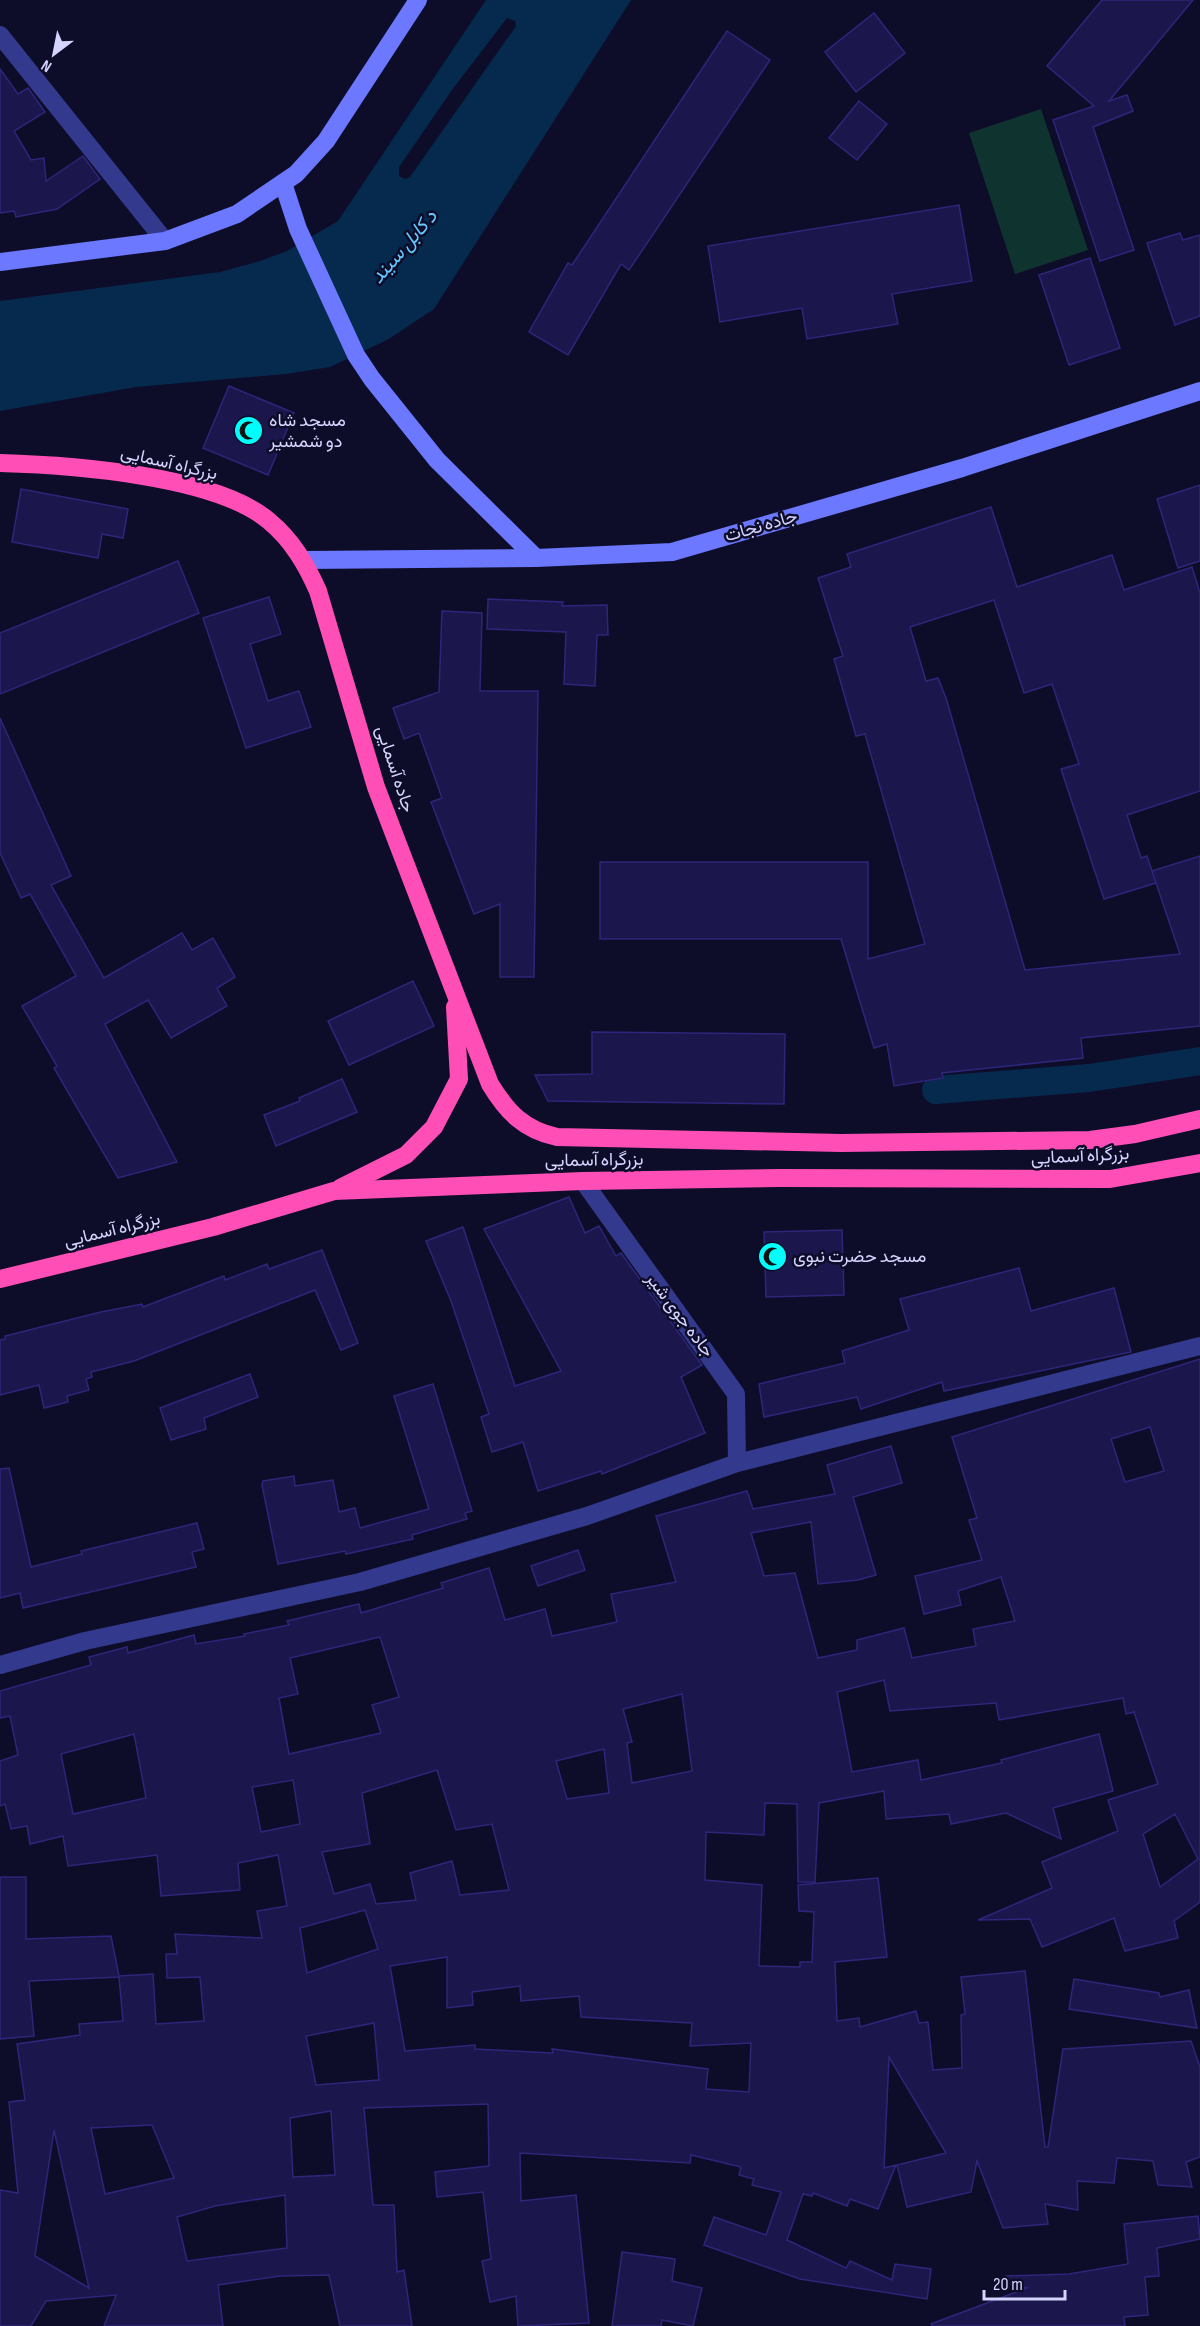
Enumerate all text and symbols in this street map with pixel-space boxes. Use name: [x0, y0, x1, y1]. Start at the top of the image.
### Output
north arrow: [24, 24, 84, 84]
text: N: [38, 55, 56, 76]
water label: د کابل سيند: [366, 205, 443, 289]
place label: مسجد شاه دو شمشیر: [268, 410, 346, 452]
mosque icon: مسجد شاه دو شمشیر: [232, 414, 264, 446]
street label: بزرگراه آسمایی: [119, 442, 219, 484]
street label: جاده نجات: [722, 506, 800, 546]
street label: جاده آسمایی: [371, 723, 419, 815]
street label: بزرگراه آسمایی: [1030, 1143, 1130, 1169]
street label: بزرگراه آسمایی: [544, 1149, 644, 1171]
street label: بزرگراه آسمایی: [62, 1208, 162, 1252]
mosque icon: مسجد حضرت نبوی: [756, 1240, 788, 1272]
place label: مسجد حضرت نبوی: [793, 1246, 926, 1267]
street label: جاده جوی شیر: [641, 1268, 719, 1361]
scale bar: [984, 2263, 1065, 2301]
text: 20 m: [993, 2274, 1023, 2295]

